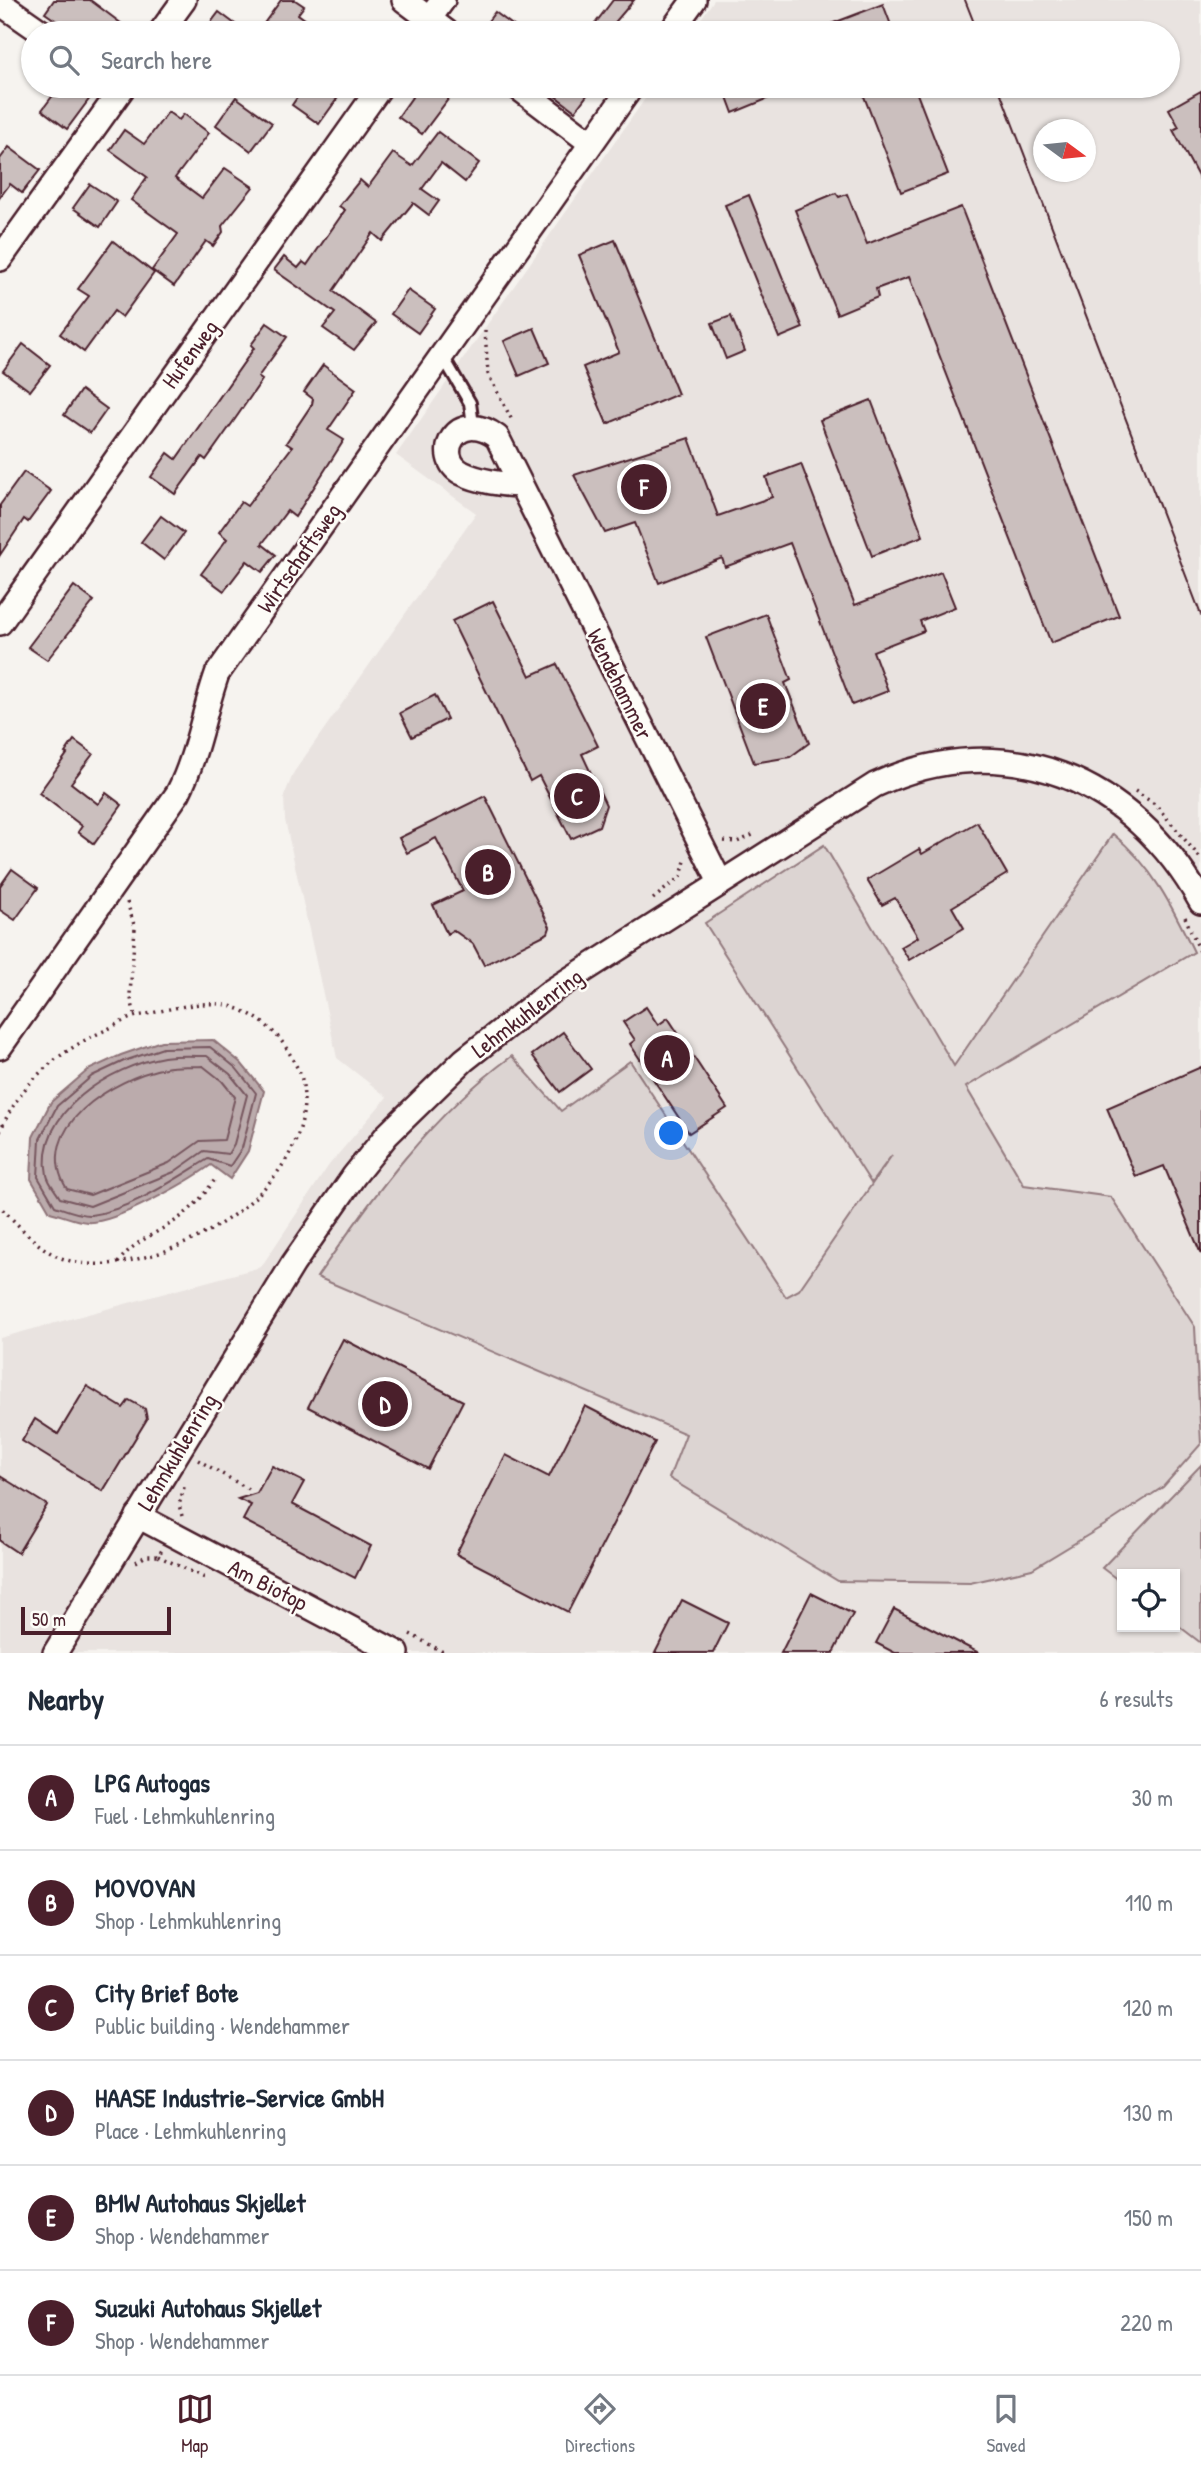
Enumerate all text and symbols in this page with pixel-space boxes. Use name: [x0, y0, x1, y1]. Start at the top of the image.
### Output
search box: [21, 21, 1180, 98]
icon: search: [45, 41, 83, 79]
text: Search here: [101, 42, 212, 77]
north arrow: [1033, 119, 1096, 182]
street label: Hufenweg: [154, 313, 225, 394]
pin: F: [621, 461, 667, 513]
street label: Wirtschaftsweg: [249, 497, 348, 619]
street label: Wendehammer: [580, 623, 661, 745]
pin: E: [740, 680, 786, 732]
pin: C: [554, 770, 600, 822]
pin: B: [465, 846, 511, 898]
street label: Lehmkuhlenring: [465, 961, 589, 1065]
pin: A: [644, 1032, 690, 1084]
your location: [654, 1116, 688, 1150]
pin: D: [362, 1378, 408, 1430]
street label: Lehmkuhlenring: [129, 1387, 224, 1516]
street label: Am Biotop: [223, 1551, 313, 1618]
map controls: [1117, 1569, 1180, 1632]
button: locate: [1117, 1569, 1180, 1632]
scale bar: [21, 1604, 172, 1636]
text: 50 m: [32, 1606, 66, 1632]
text: Nearby: [28, 1679, 104, 1719]
text: 6 results: [1100, 1683, 1173, 1714]
text: LPG Autogas: [95, 1765, 210, 1800]
text: A: [45, 1782, 57, 1813]
text: 30 m: [1131, 1782, 1173, 1813]
text: Fuel · Lehmkuhlenring: [95, 1800, 275, 1831]
text: MOVOVAN: [95, 1870, 195, 1905]
text: B: [45, 1887, 57, 1918]
text: 110 m: [1125, 1887, 1173, 1918]
text: Shop · Lehmkuhlenring: [95, 1905, 281, 1936]
text: City Brief Bote: [95, 1975, 239, 2010]
text: C: [45, 1992, 57, 2023]
text: 120 m: [1123, 1992, 1173, 2023]
text: Public building · Wendehammer: [95, 2010, 350, 2041]
text: HAASE Industrie-Service GmbH: [95, 2080, 384, 2115]
text: D: [46, 2097, 56, 2128]
text: 130 m: [1123, 2097, 1173, 2128]
text: Place · Lehmkuhlenring: [95, 2115, 286, 2146]
text: BMW Autohaus Skjellet: [95, 2185, 305, 2220]
text: E: [46, 2202, 56, 2233]
text: 150 m: [1124, 2202, 1173, 2233]
text: Shop · Wendehammer: [95, 2220, 269, 2251]
text: Suzuki Autohaus Skjellet: [95, 2290, 321, 2325]
text: F: [47, 2307, 55, 2338]
text: 220 m: [1120, 2307, 1173, 2338]
text: Shop · Wendehammer: [95, 2325, 269, 2356]
tab: Map: [176, 2390, 214, 2458]
tab: Directions: [565, 2390, 635, 2458]
tab: Saved: [987, 2390, 1025, 2458]

